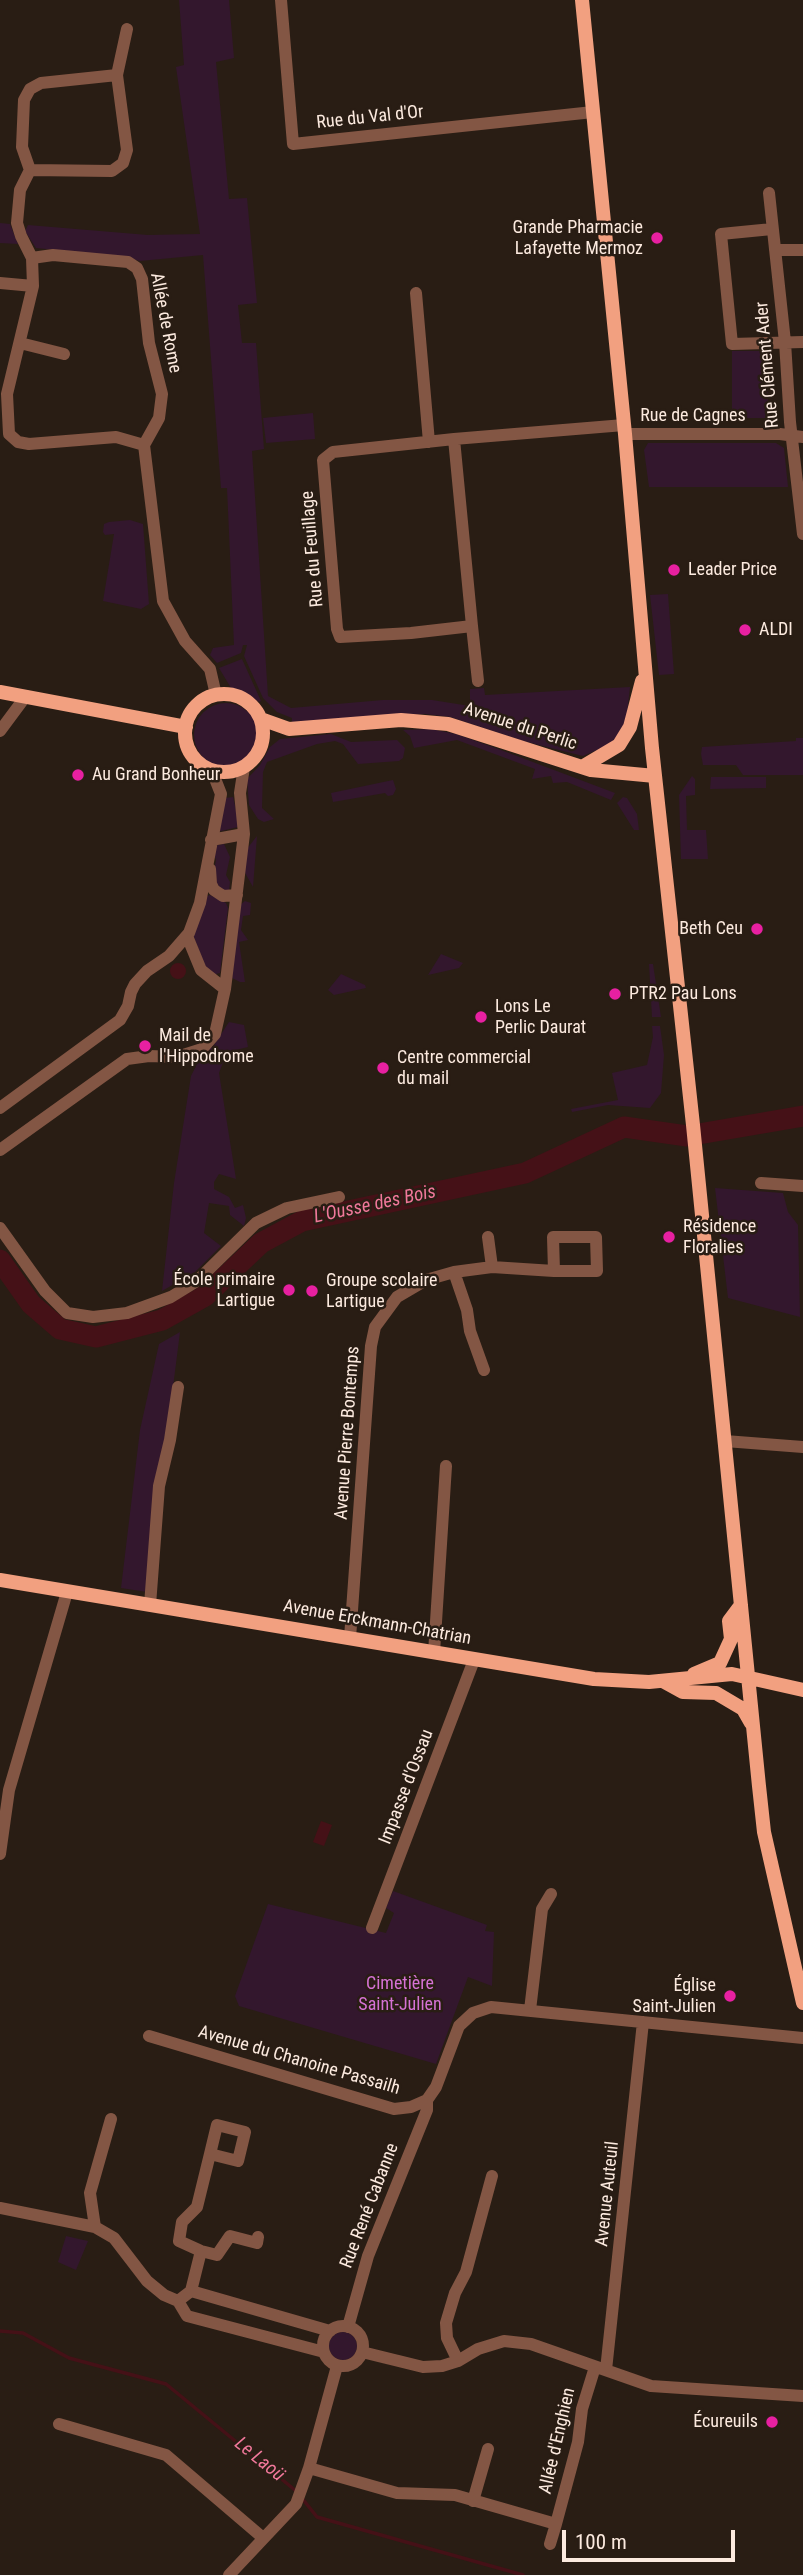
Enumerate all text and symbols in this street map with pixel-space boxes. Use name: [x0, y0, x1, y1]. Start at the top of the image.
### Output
street label: Rue du Val d'Or: [315, 102, 425, 134]
place label: Grande Pharmacie Lafayette Mermoz: [513, 217, 643, 260]
marker: Grande Pharmacie Lafayette Mermoz: [649, 230, 665, 246]
street label: Allée de Rome: [145, 271, 185, 375]
street label: Rue Clément Ader: [752, 301, 784, 429]
street label: Rue de Cagnes: [640, 405, 746, 427]
street label: Rue du Feuillage: [297, 490, 329, 608]
place label: Leader Price: [688, 559, 777, 581]
marker: Leader Price: [666, 562, 682, 578]
place label: ALDI: [759, 619, 793, 641]
marker: ALDI: [737, 622, 753, 638]
street label: Avenue du Perlic: [461, 698, 579, 756]
place label: Au Grand Bonheur: [92, 764, 220, 786]
marker: Au Grand Bonheur: [70, 767, 86, 783]
place label: Beth Ceu: [679, 918, 743, 940]
marker: Beth Ceu: [749, 921, 765, 937]
place label: PTR2 Pau Lons: [629, 983, 737, 1005]
marker: PTR2 Pau Lons: [607, 986, 623, 1002]
place label: Lons Le Perlic Daurat: [495, 996, 586, 1038]
marker: Lons Le Perlic Daurat: [473, 1009, 489, 1025]
place label: Mail de l'Hippodrome: [159, 1025, 254, 1068]
marker: Mail de l'Hippodrome: [137, 1038, 153, 1054]
place label: Centre commercial du mail: [397, 1047, 531, 1090]
marker: Centre commercial du mail: [375, 1060, 391, 1076]
water label: L'Ousse des Bois: [312, 1181, 438, 1229]
place label: Résidence Floralies: [683, 1216, 756, 1258]
marker: Résidence Floralies: [661, 1229, 677, 1245]
place label: École primaire Lartigue: [174, 1269, 275, 1312]
place label: Groupe scolaire Lartigue: [326, 1270, 437, 1312]
marker: École primaire Lartigue: [281, 1282, 297, 1298]
marker: Groupe scolaire Lartigue: [304, 1283, 320, 1299]
street label: Avenue Pierre Bontemps: [331, 1346, 365, 1520]
street label: Avenue Erckmann-Chatrian: [281, 1596, 473, 1650]
street label: Impasse d'Ossau: [375, 1727, 439, 1847]
park label: Cimetière Saint-Julien: [358, 1973, 442, 2016]
place label: Église Saint-Julien: [633, 1975, 716, 2018]
marker: Église Saint-Julien: [722, 1988, 738, 2004]
street label: Avenue du Chanoine Passailh: [196, 2022, 402, 2100]
street label: Rue René Cabanne: [336, 2140, 404, 2272]
street label: Avenue Auteuil: [592, 2140, 624, 2248]
street label: Allée d'Enghien: [535, 2386, 581, 2496]
place label: Écureuils: [693, 2411, 758, 2433]
marker: Écureuils: [764, 2414, 780, 2430]
water label: Le Laoü: [229, 2433, 289, 2487]
scale bar: [565, 2516, 738, 2560]
text: 100 m: [575, 2530, 627, 2554]

